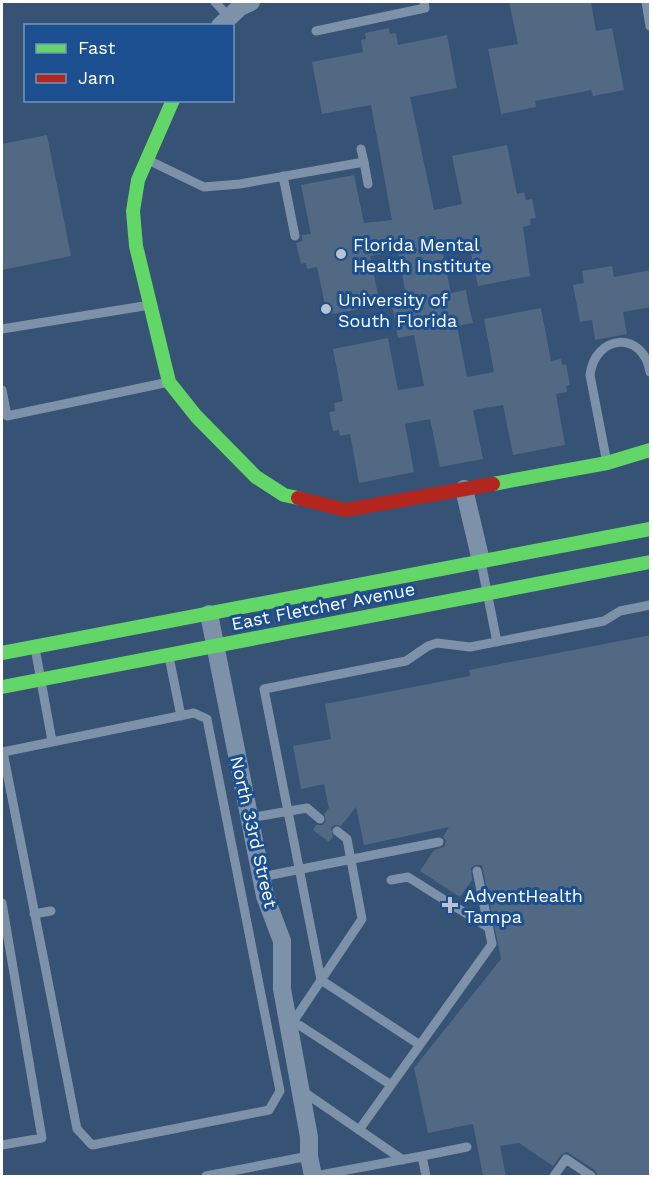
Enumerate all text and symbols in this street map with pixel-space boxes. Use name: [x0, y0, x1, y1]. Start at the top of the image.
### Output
legend: [24, 24, 234, 102]
text: Fast: [78, 37, 116, 58]
text: Jam: [78, 67, 115, 88]
place label: Florida Mental Health Institute: [353, 234, 491, 276]
marker: Florida Mental Health Institute: [334, 247, 348, 261]
place label: University of South Florida: [338, 289, 457, 331]
marker: University of South Florida: [319, 302, 333, 316]
street label: East Fletcher Avenue: [229, 578, 417, 634]
street label: North 33rd Street: [226, 754, 282, 910]
place label: AdventHealth Tampa: [464, 885, 583, 927]
marker: AdventHealth Tampa: [441, 896, 459, 914]

